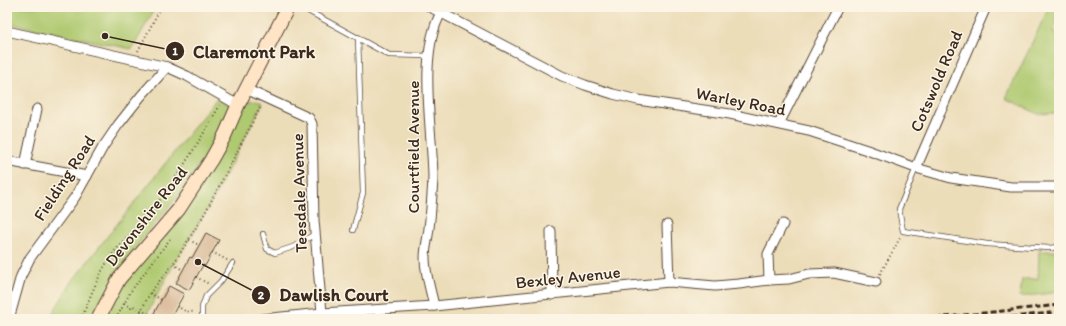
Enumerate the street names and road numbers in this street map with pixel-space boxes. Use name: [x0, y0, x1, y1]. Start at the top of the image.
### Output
street label: Cotswold Road: [906, 26, 967, 135]
street label: Courtfield Avenue: [403, 80, 423, 214]
street label: Warley Road: [694, 82, 788, 120]
street label: Fielding Road: [29, 132, 99, 224]
street label: Teesdale Avenue: [287, 133, 311, 253]
street label: Devonshire Road: [101, 161, 192, 270]
street label: Bexley Avenue: [514, 262, 622, 292]

